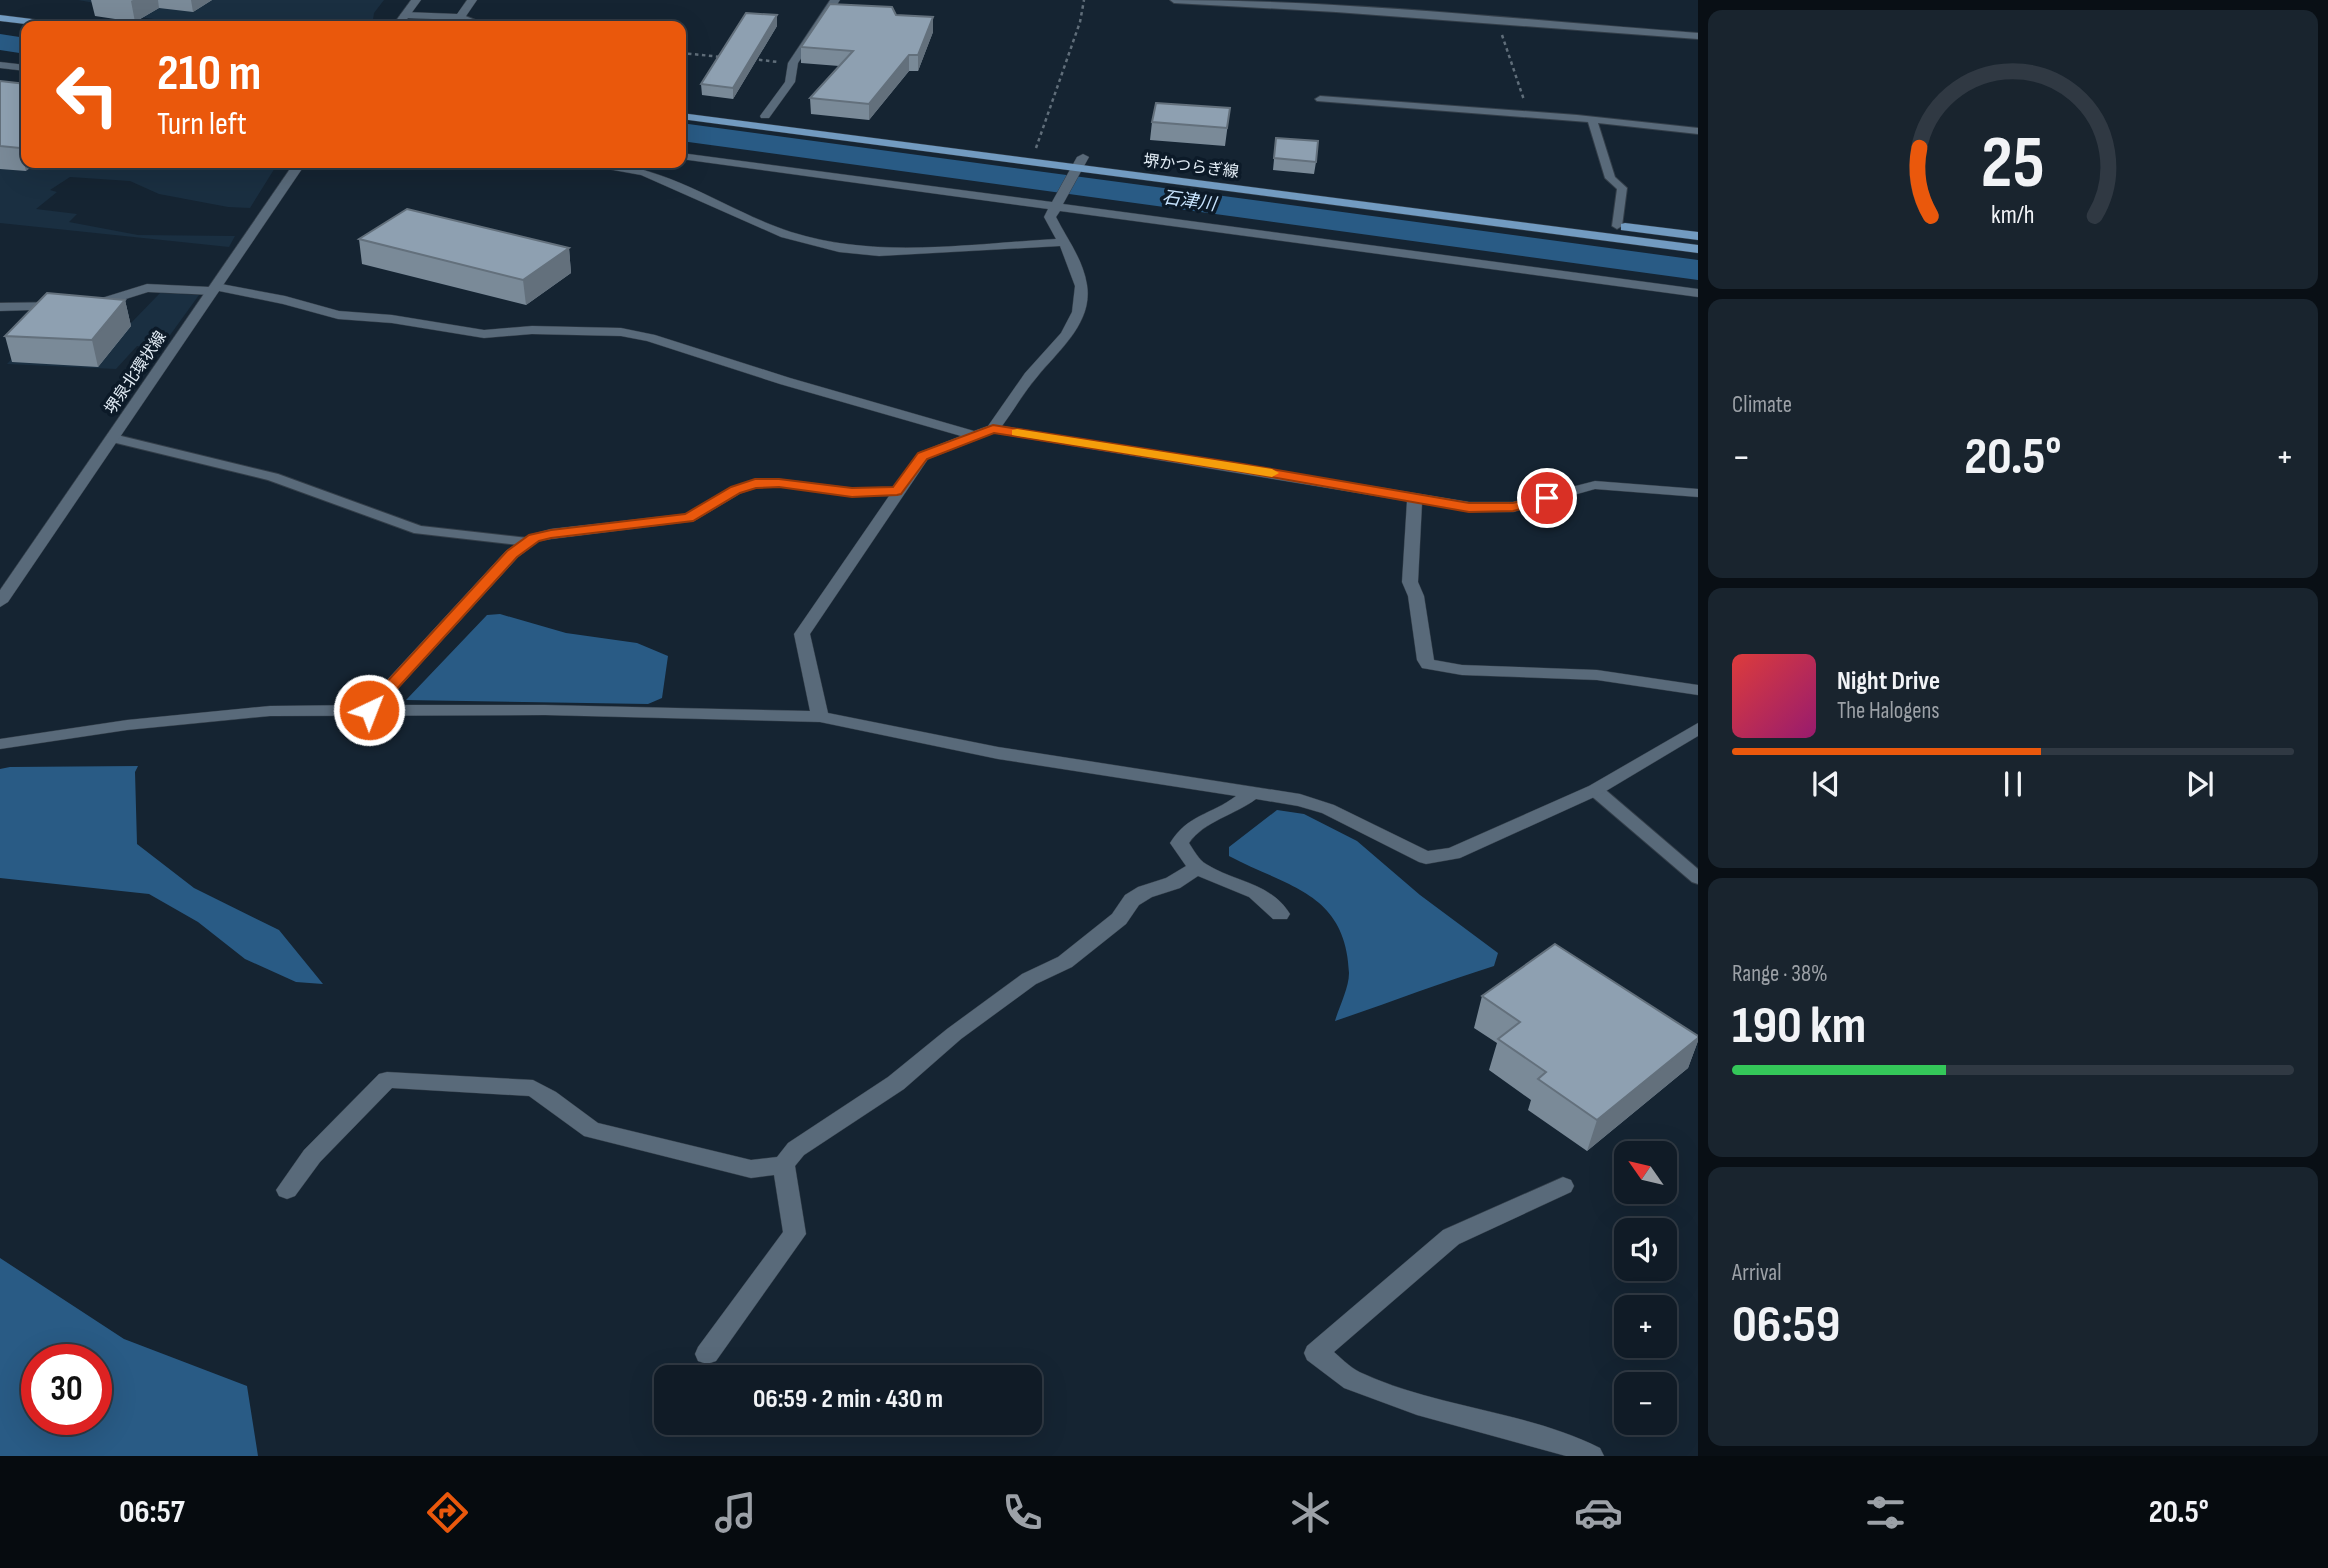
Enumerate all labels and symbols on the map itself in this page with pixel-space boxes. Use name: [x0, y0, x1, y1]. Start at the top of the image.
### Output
street label: 堺かつらぎ線: [1142, 152, 1240, 182]
water label: 石津川: [1161, 187, 1219, 215]
street label: 堺泉北環状線: [101, 328, 171, 418]
pin: [1517, 468, 1577, 528]
position arrow: [332, 673, 406, 747]
north arrow: [1614, 1141, 1676, 1204]
speed limit sign: 30: [21, 1344, 112, 1435]

